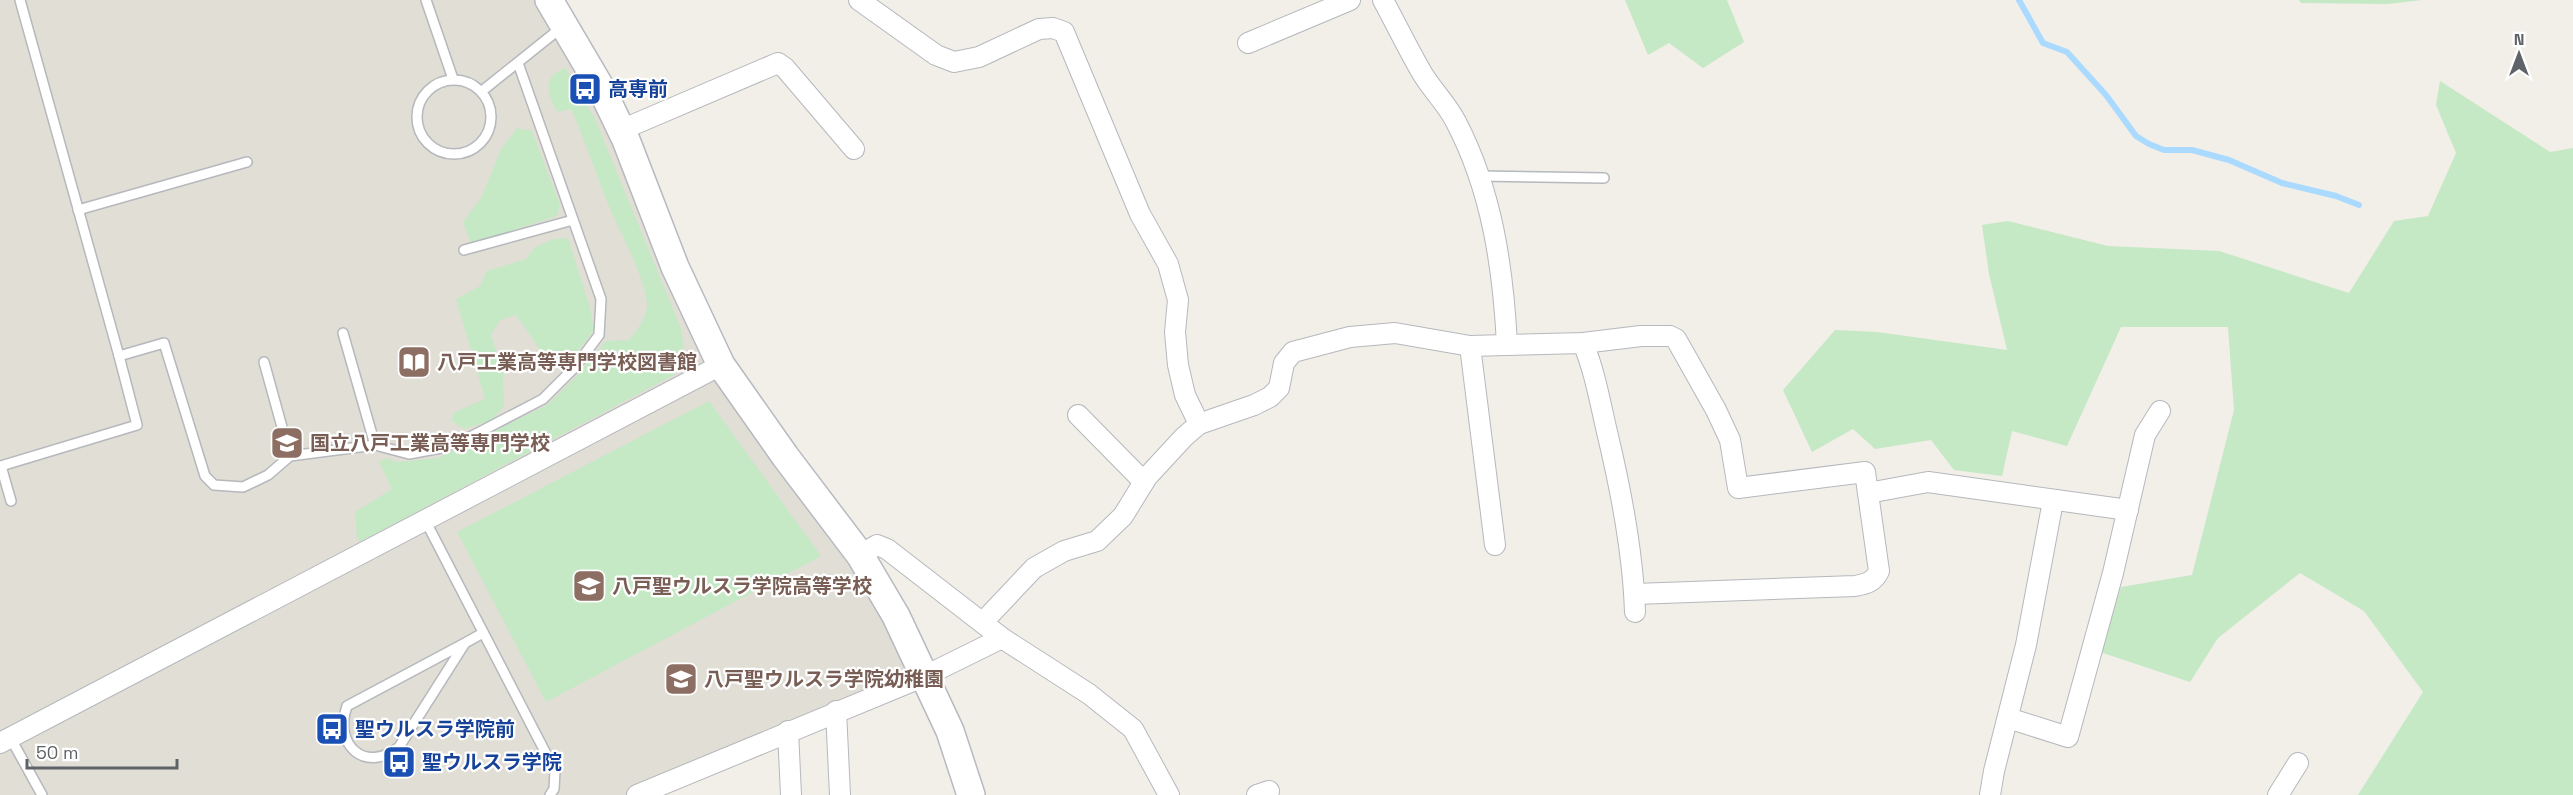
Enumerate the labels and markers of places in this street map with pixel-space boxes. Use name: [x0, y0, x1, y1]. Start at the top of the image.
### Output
bus stop icon: 高専前: [567, 71, 603, 107]
place label: 高専前: [608, 76, 668, 102]
library icon: 八戸工業高等専門学校図書館: [396, 344, 432, 380]
place label: 八戸工業高等専門学校図書館: [437, 349, 697, 375]
school or university icon: 国立八戸工業高等専門学校: [269, 425, 305, 461]
place label: 国立八戸工業高等専門学校: [310, 430, 550, 456]
school or university icon: 八戸聖ウルスラ学院高等学校: [571, 568, 607, 604]
place label: 八戸聖ウルスラ学院高等学校: [612, 573, 872, 599]
school or university icon: 八戸聖ウルスラ学院幼稚園: [663, 661, 699, 697]
place label: 八戸聖ウルスラ学院幼稚園: [704, 666, 944, 692]
bus stop icon: 聖ウルスラ学院前: [314, 711, 350, 747]
place label: 聖ウルスラ学院前: [355, 716, 515, 742]
bus stop icon: 聖ウルスラ学院: [381, 744, 417, 780]
place label: 聖ウルスラ学院: [422, 749, 562, 775]

